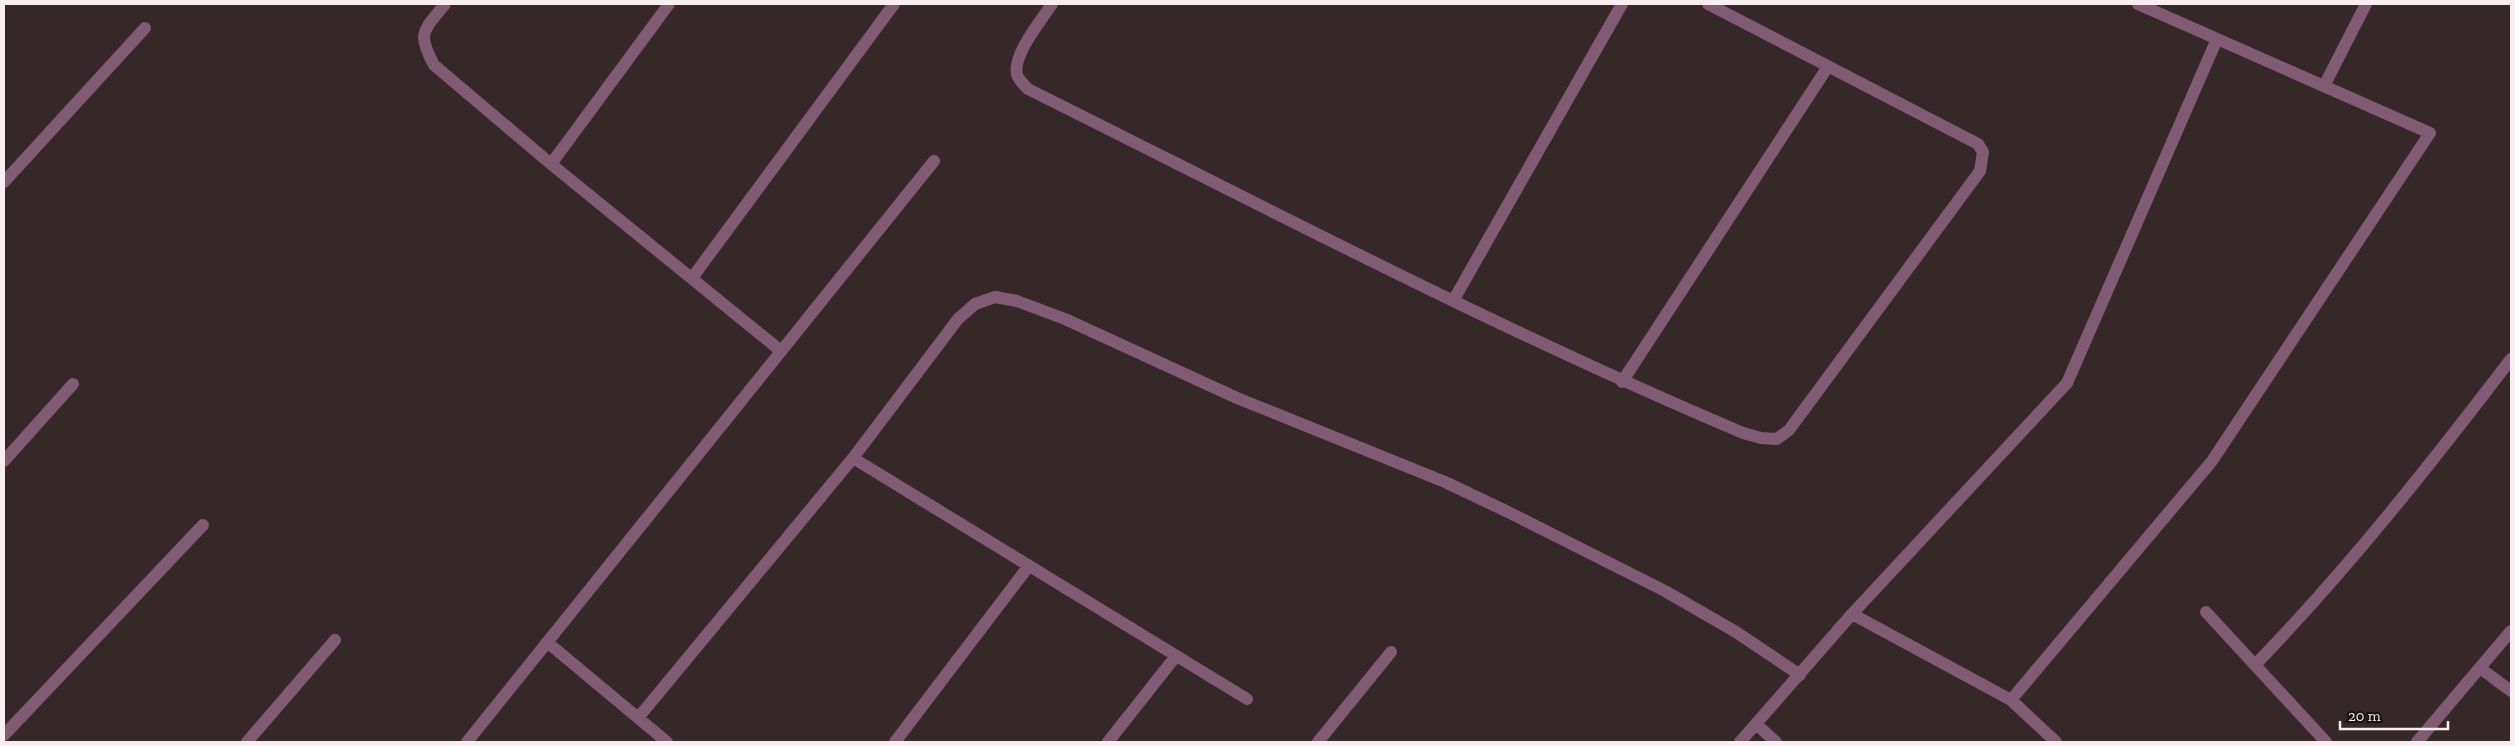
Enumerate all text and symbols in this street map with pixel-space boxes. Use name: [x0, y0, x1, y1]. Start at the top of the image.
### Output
scale bar: [2340, 698, 2448, 730]
text: 20 m: [2348, 707, 2381, 725]

